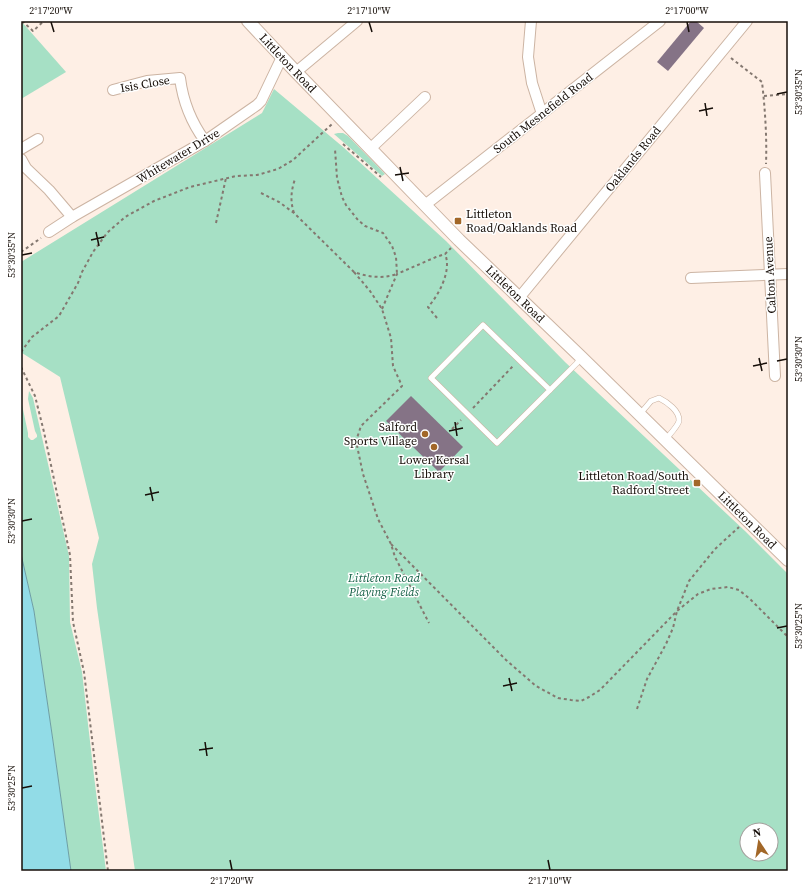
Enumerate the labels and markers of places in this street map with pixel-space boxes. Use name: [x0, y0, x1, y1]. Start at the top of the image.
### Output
place label: Littleton Road/Oaklands Road: [466, 206, 577, 236]
marker: Littleton Road/Oaklands Road: [453, 216, 463, 226]
place label: Salford Sports Village: [344, 419, 417, 449]
marker: Salford Sports Village: [420, 429, 430, 439]
marker: Lower Kersal Library: [429, 442, 439, 452]
place label: Lower Kersal Library: [399, 452, 470, 482]
place label: Littleton Road/South Radford Street: [578, 468, 689, 498]
marker: Littleton Road/South Radford Street: [692, 478, 702, 488]

